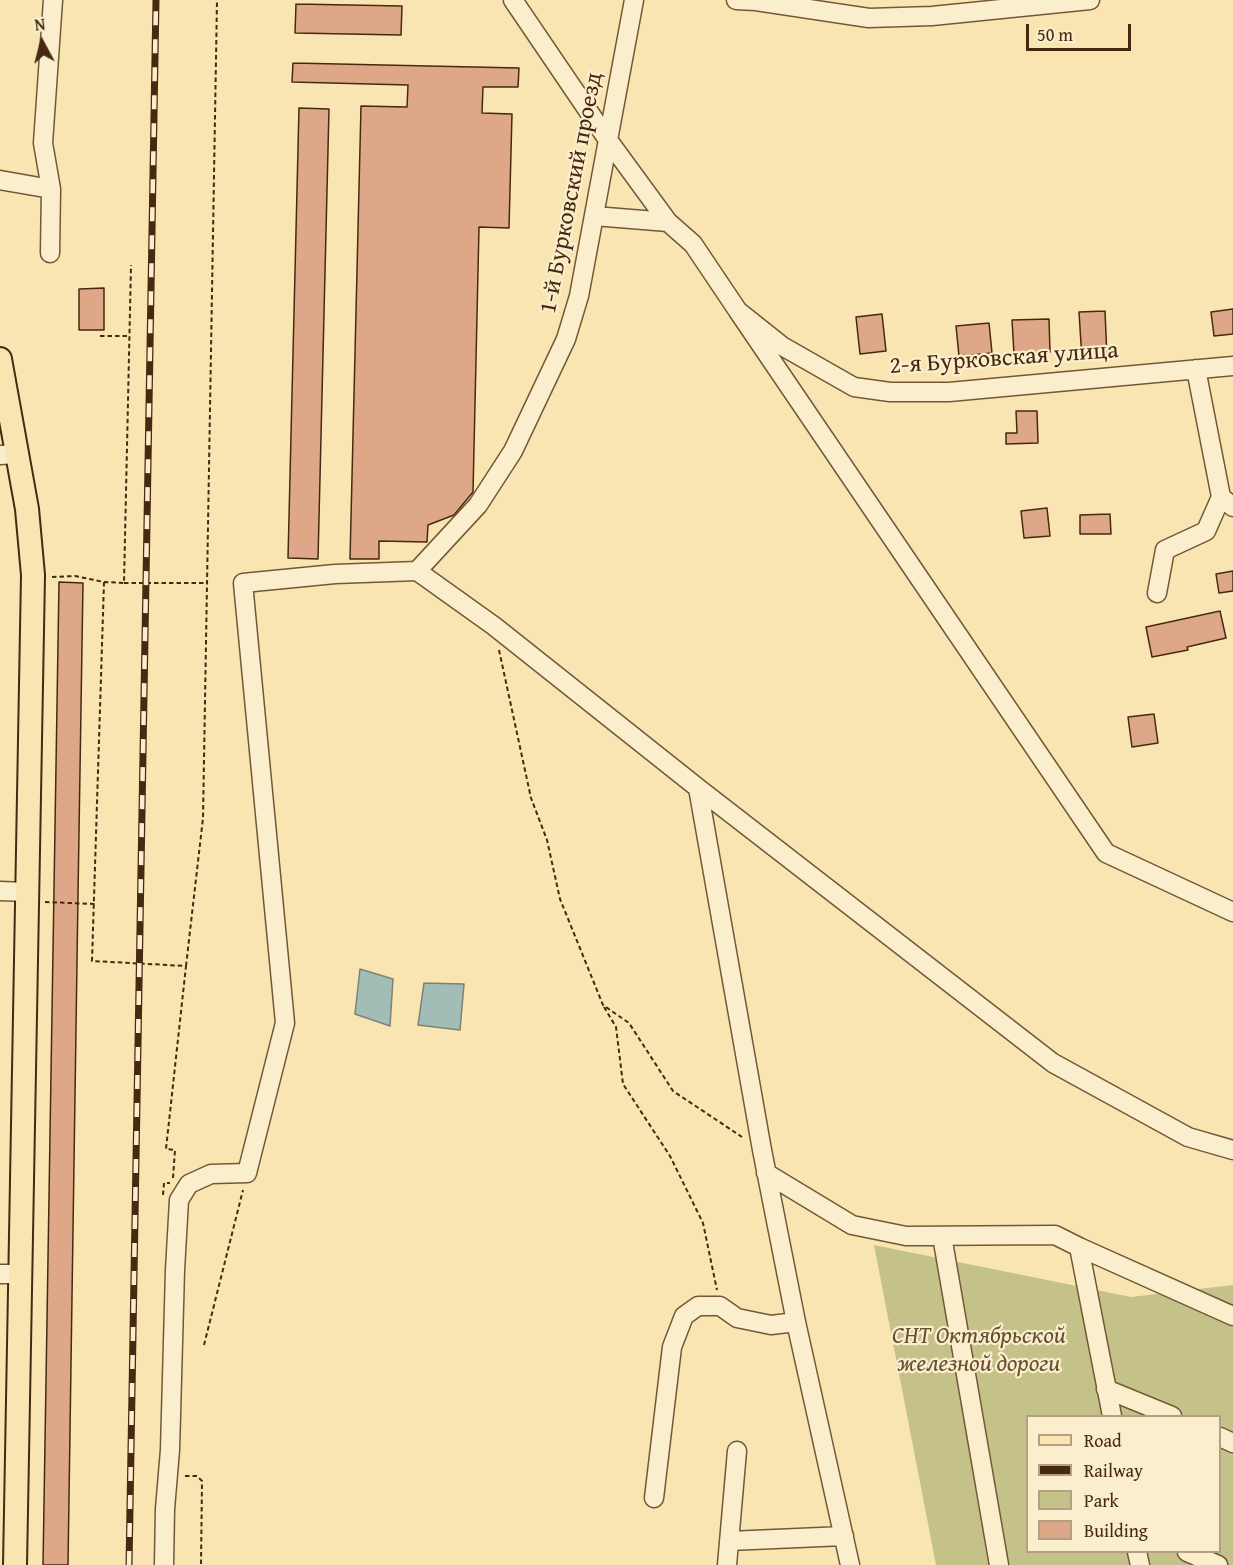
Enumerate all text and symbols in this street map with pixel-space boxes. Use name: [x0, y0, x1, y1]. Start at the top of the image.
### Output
north arrow: [12, 12, 72, 72]
text: N: [33, 12, 47, 37]
scale bar: [1029, 12, 1134, 50]
text: 50 m: [1037, 21, 1073, 48]
street label: 1-й Бурковский проезд: [534, 70, 610, 316]
street label: 2-я Бурковская улица: [889, 337, 1119, 381]
park label: СНТ Октябрьской железной дороги: [892, 1323, 1066, 1379]
legend: [1026, 1415, 1221, 1553]
text: Road: [1084, 1427, 1122, 1454]
text: Railway: [1084, 1457, 1143, 1484]
text: Park: [1084, 1487, 1119, 1514]
text: Building: [1084, 1517, 1148, 1544]

